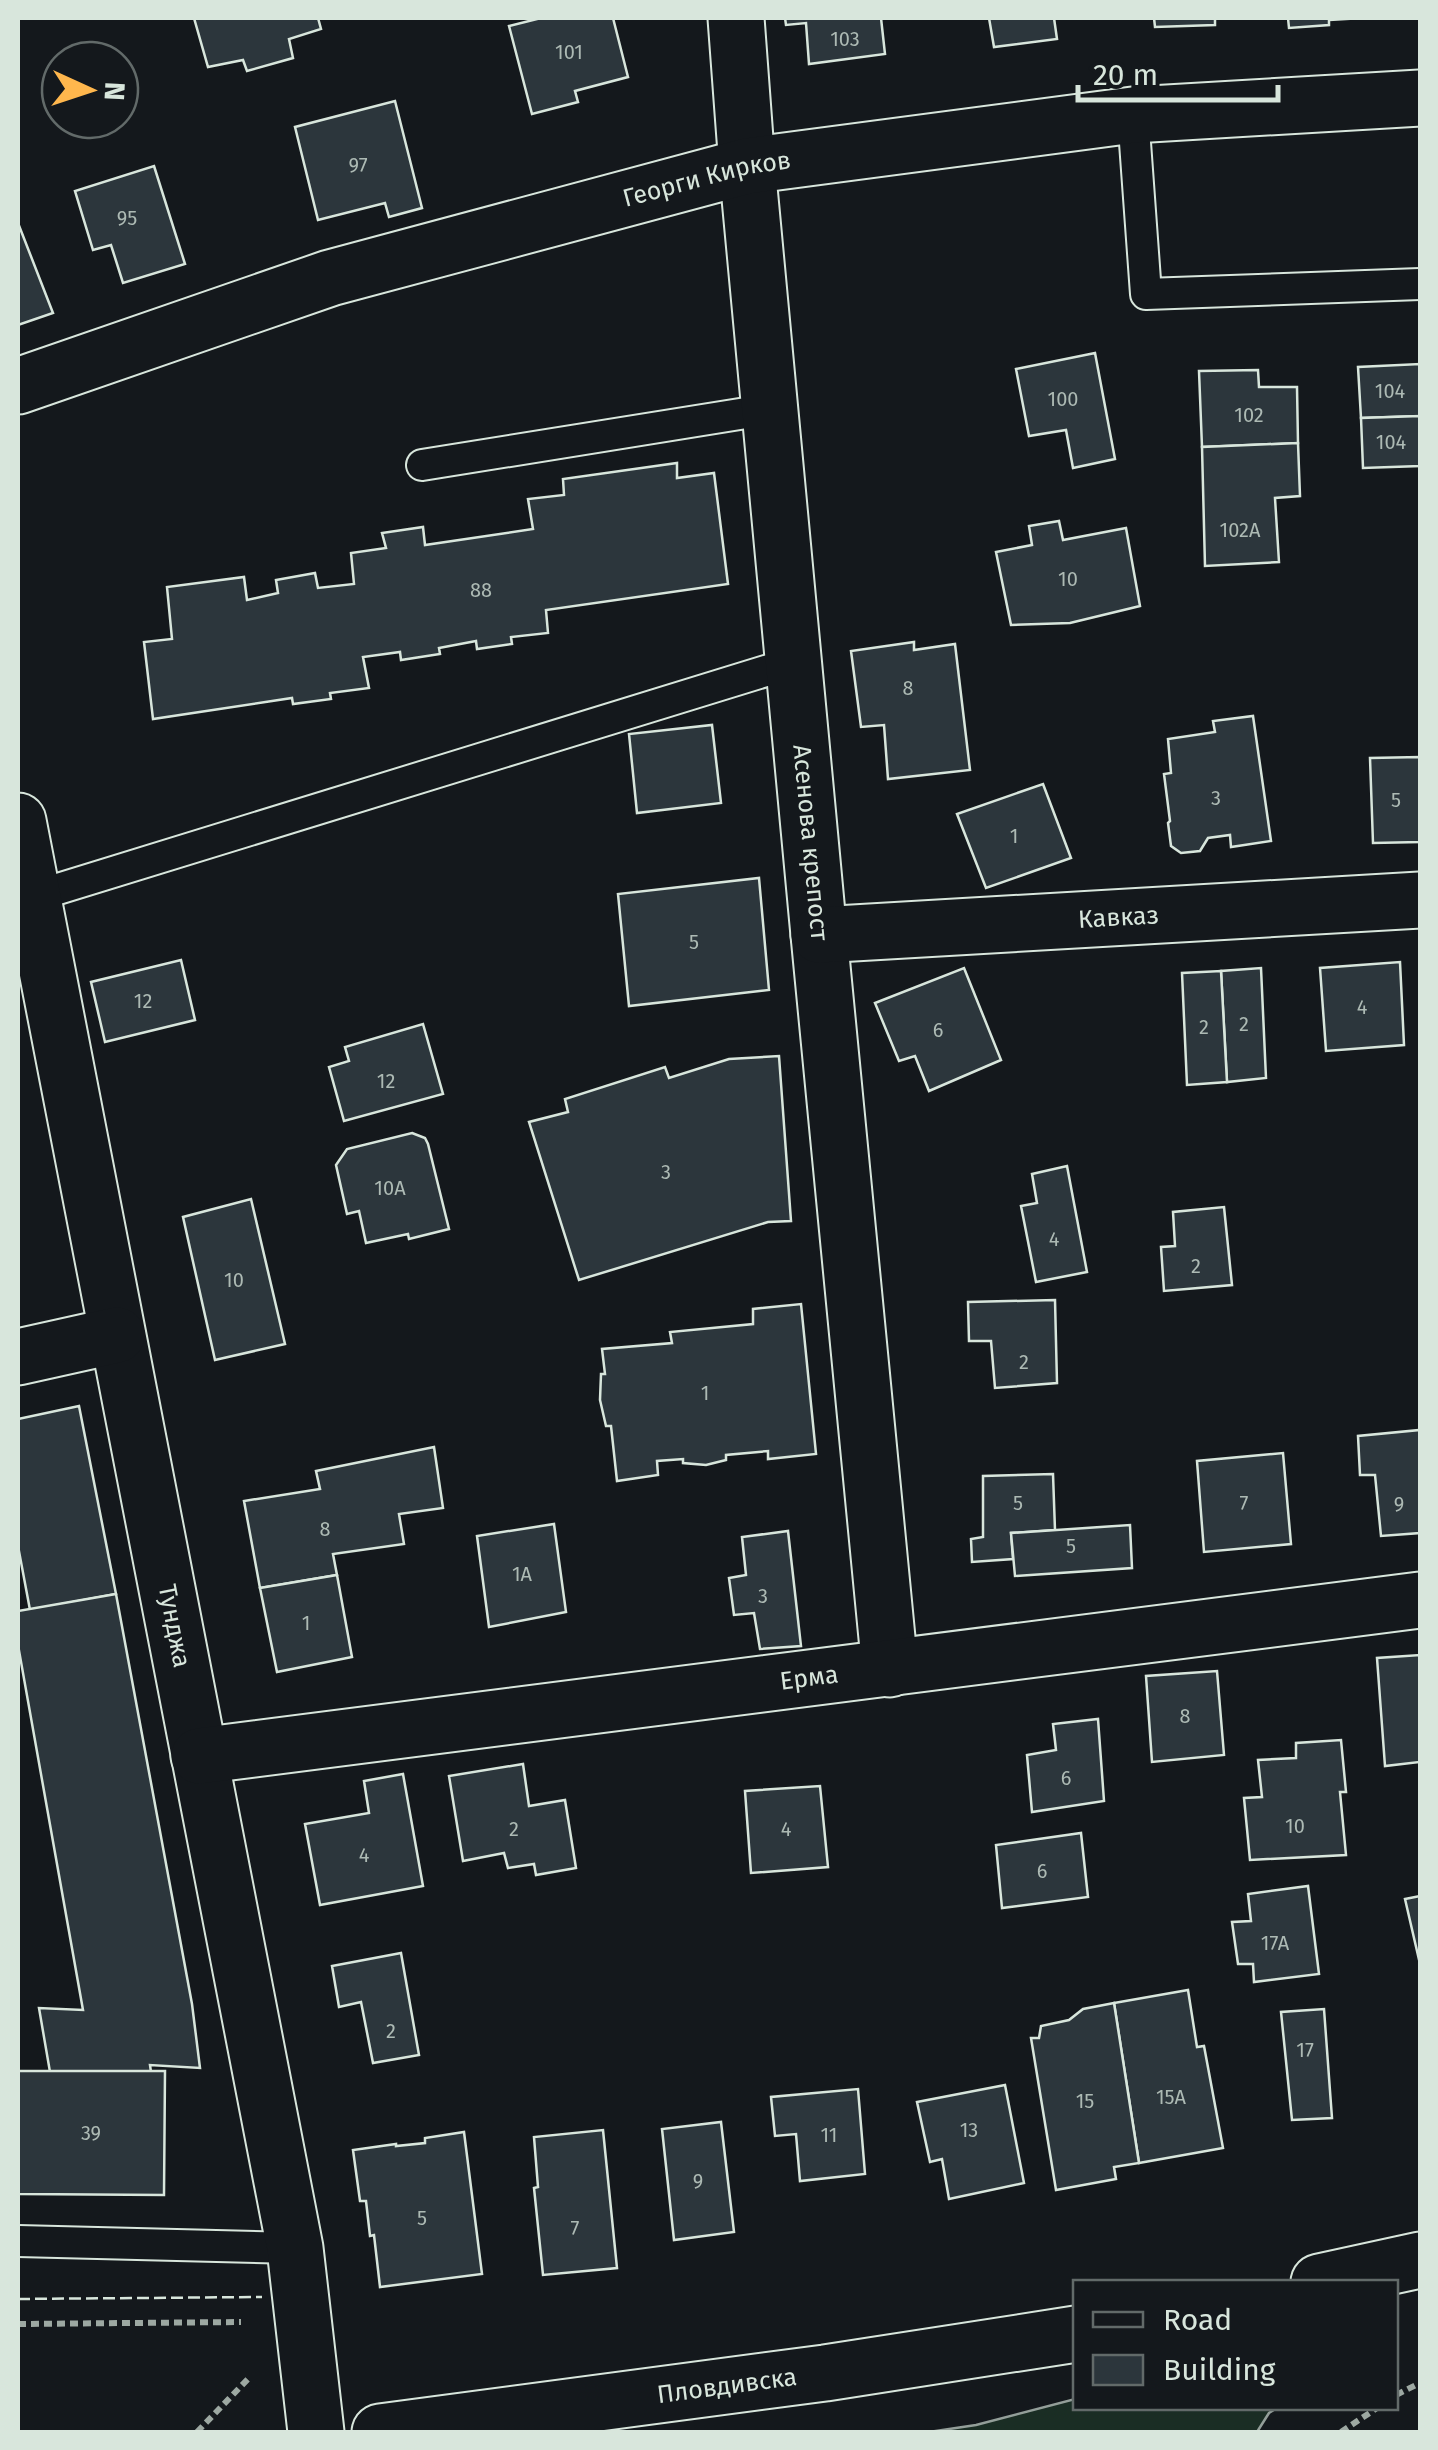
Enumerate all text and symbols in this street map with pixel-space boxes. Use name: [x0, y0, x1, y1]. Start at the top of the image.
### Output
house number: 103: [830, 27, 860, 51]
north arrow: [40, 40, 140, 140]
house number: 101: [555, 40, 583, 64]
scale bar: [1078, 40, 1278, 102]
text: 20 m: [1093, 57, 1158, 93]
text: N: [98, 81, 131, 101]
street label: Георги Кирков: [620, 145, 793, 214]
house number: 97: [348, 153, 368, 177]
house number: 95: [117, 206, 137, 230]
house number: 104: [1375, 379, 1406, 403]
house number: 100: [1048, 387, 1078, 411]
house number: 102: [1234, 403, 1264, 427]
house number: 104: [1376, 430, 1407, 454]
house number: 102А: [1220, 518, 1261, 542]
house number: 10: [1058, 567, 1078, 591]
house number: 88: [470, 578, 492, 602]
house number: 8: [902, 676, 914, 700]
street label: Асенова крепост: [786, 743, 835, 943]
house number: 3: [1211, 786, 1221, 810]
house number: 5: [1391, 788, 1401, 812]
house number: 1: [1010, 824, 1018, 848]
street label: Кавказ: [1077, 900, 1160, 935]
house number: 5: [689, 930, 699, 954]
house number: 12: [134, 989, 152, 1013]
house number: 4: [1357, 995, 1368, 1019]
house number: 2: [1239, 1012, 1249, 1036]
house number: 2: [1199, 1015, 1209, 1039]
house number: 6: [933, 1018, 943, 1042]
house number: 12: [377, 1069, 395, 1093]
house number: 3: [661, 1160, 671, 1184]
house number: 10А: [374, 1176, 406, 1200]
house number: 4: [1049, 1227, 1060, 1251]
house number: 2: [1191, 1254, 1201, 1278]
house number: 10: [224, 1268, 244, 1292]
house number: 2: [1019, 1350, 1029, 1374]
house number: 1: [701, 1381, 709, 1405]
house number: 5: [1013, 1491, 1023, 1515]
house number: 7: [1240, 1491, 1249, 1515]
house number: 9: [1394, 1492, 1404, 1516]
house number: 8: [319, 1517, 331, 1541]
house number: 5: [1066, 1534, 1076, 1558]
house number: 1А: [512, 1562, 533, 1586]
street label: Тунджа: [152, 1582, 197, 1670]
house number: 3: [758, 1584, 768, 1608]
house number: 1: [302, 1611, 310, 1635]
street label: Ерма: [778, 1659, 840, 1697]
house number: 8: [1179, 1704, 1191, 1728]
house number: 6: [1061, 1766, 1071, 1790]
house number: 10: [1285, 1814, 1305, 1838]
house number: 2: [509, 1817, 519, 1841]
house number: 4: [781, 1817, 792, 1841]
house number: 4: [359, 1843, 370, 1867]
house number: 6: [1037, 1859, 1047, 1883]
house number: 17А: [1261, 1931, 1290, 1955]
house number: 2: [386, 2019, 396, 2043]
house number: 17: [1296, 2038, 1314, 2062]
house number: 15А: [1156, 2085, 1187, 2109]
house number: 15: [1076, 2089, 1094, 2113]
house number: 13: [960, 2118, 978, 2142]
house number: 39: [81, 2121, 101, 2145]
house number: 11: [820, 2123, 838, 2147]
house number: 9: [693, 2169, 703, 2193]
house number: 5: [417, 2206, 427, 2230]
house number: 7: [571, 2216, 580, 2240]
legend: [1073, 2280, 1398, 2410]
text: Road: [1163, 2302, 1232, 2338]
text: Building: [1163, 2352, 1276, 2388]
street label: Пловдивска: [655, 2362, 799, 2410]

